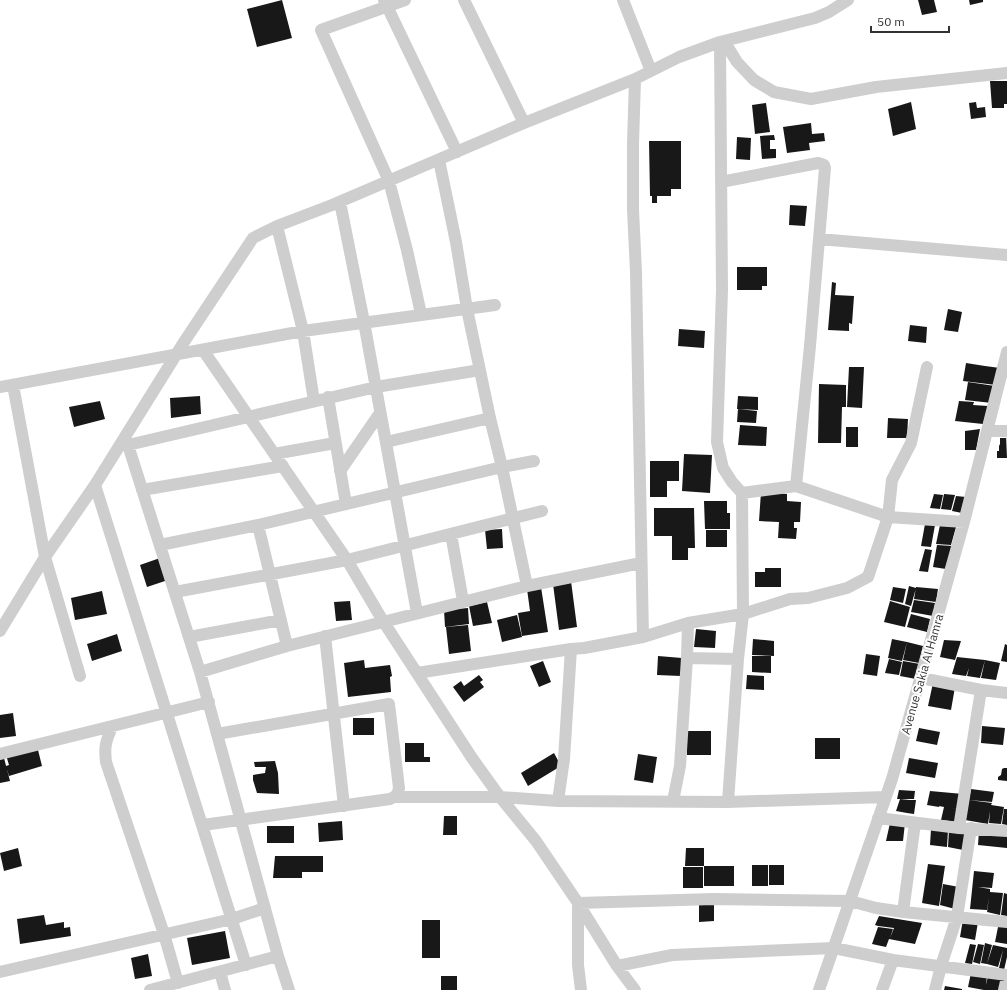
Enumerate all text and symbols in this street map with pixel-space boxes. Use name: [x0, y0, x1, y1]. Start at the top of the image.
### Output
scale bar: [871, 8, 949, 34]
text: 50 m: [877, 14, 905, 29]
street label: Avenue Sakia Al Hamra: [898, 611, 947, 736]

